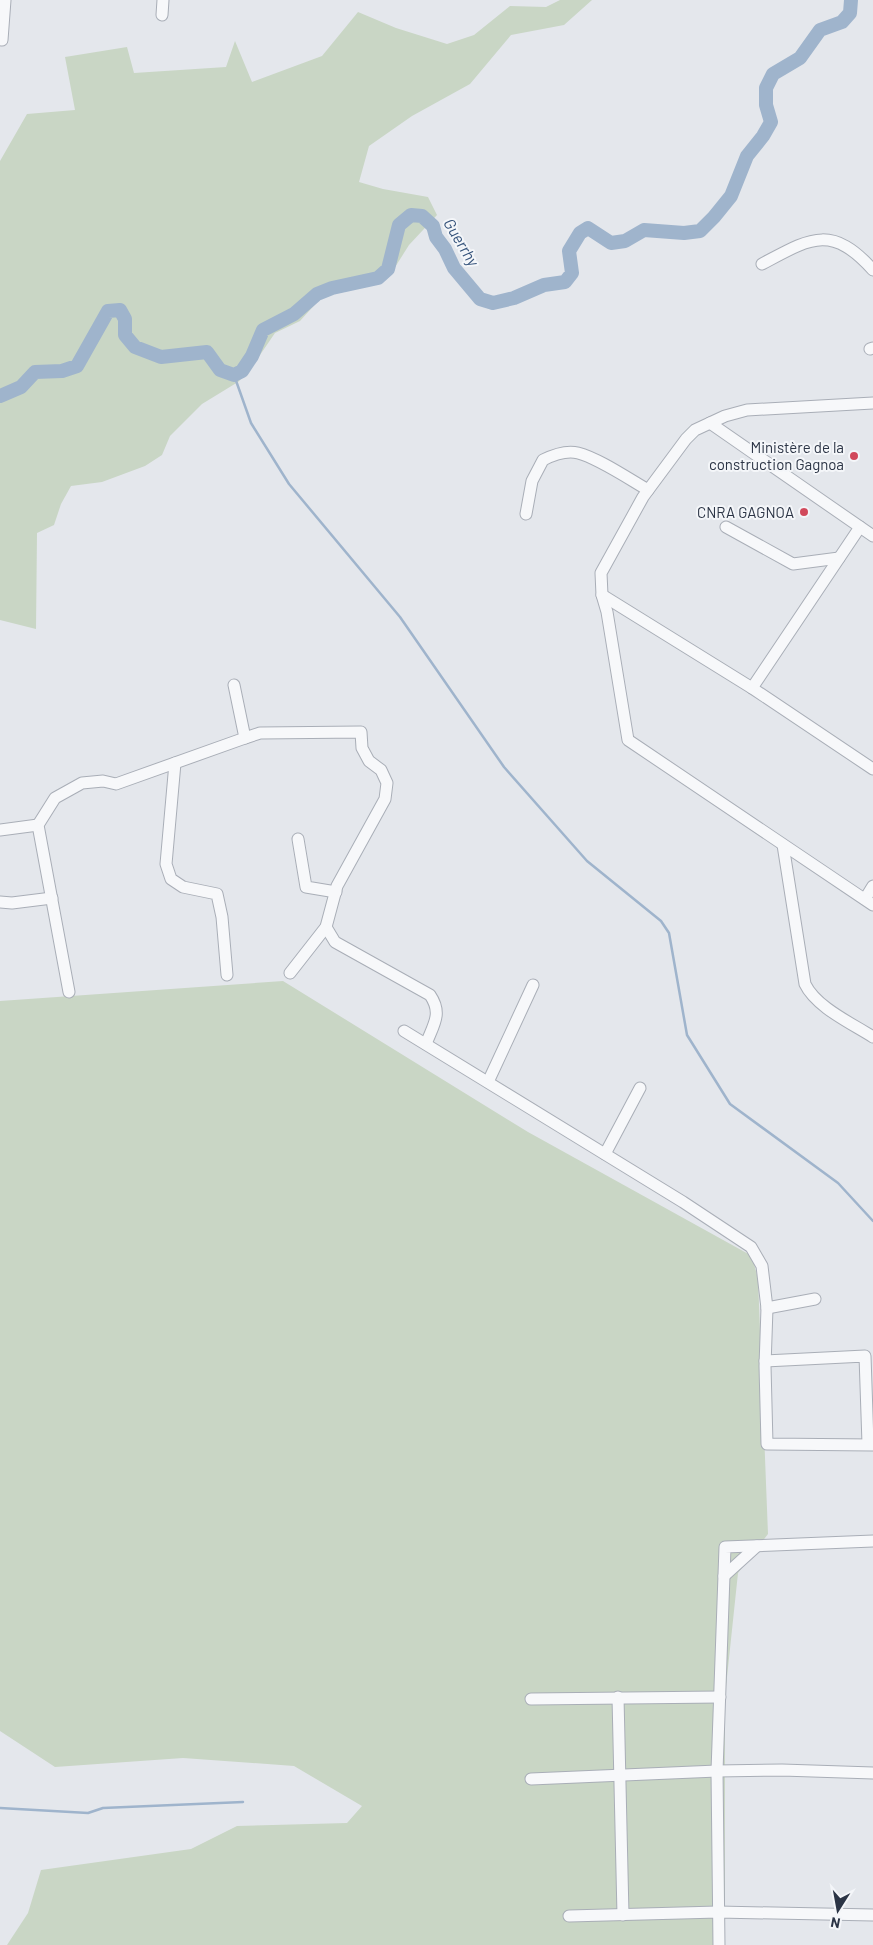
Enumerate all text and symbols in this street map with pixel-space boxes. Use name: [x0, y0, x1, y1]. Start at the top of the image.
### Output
water label: Guerrhy: [440, 214, 484, 270]
place label: Ministère de la construction Gagnoa: [709, 438, 844, 473]
marker: Ministère de la construction Gagnoa: [848, 450, 860, 462]
place label: CNRA GAGNOA: [697, 503, 794, 521]
marker: CNRA GAGNOA: [798, 506, 810, 518]
north arrow: [813, 1885, 863, 1935]
text: N: [829, 1914, 842, 1932]

